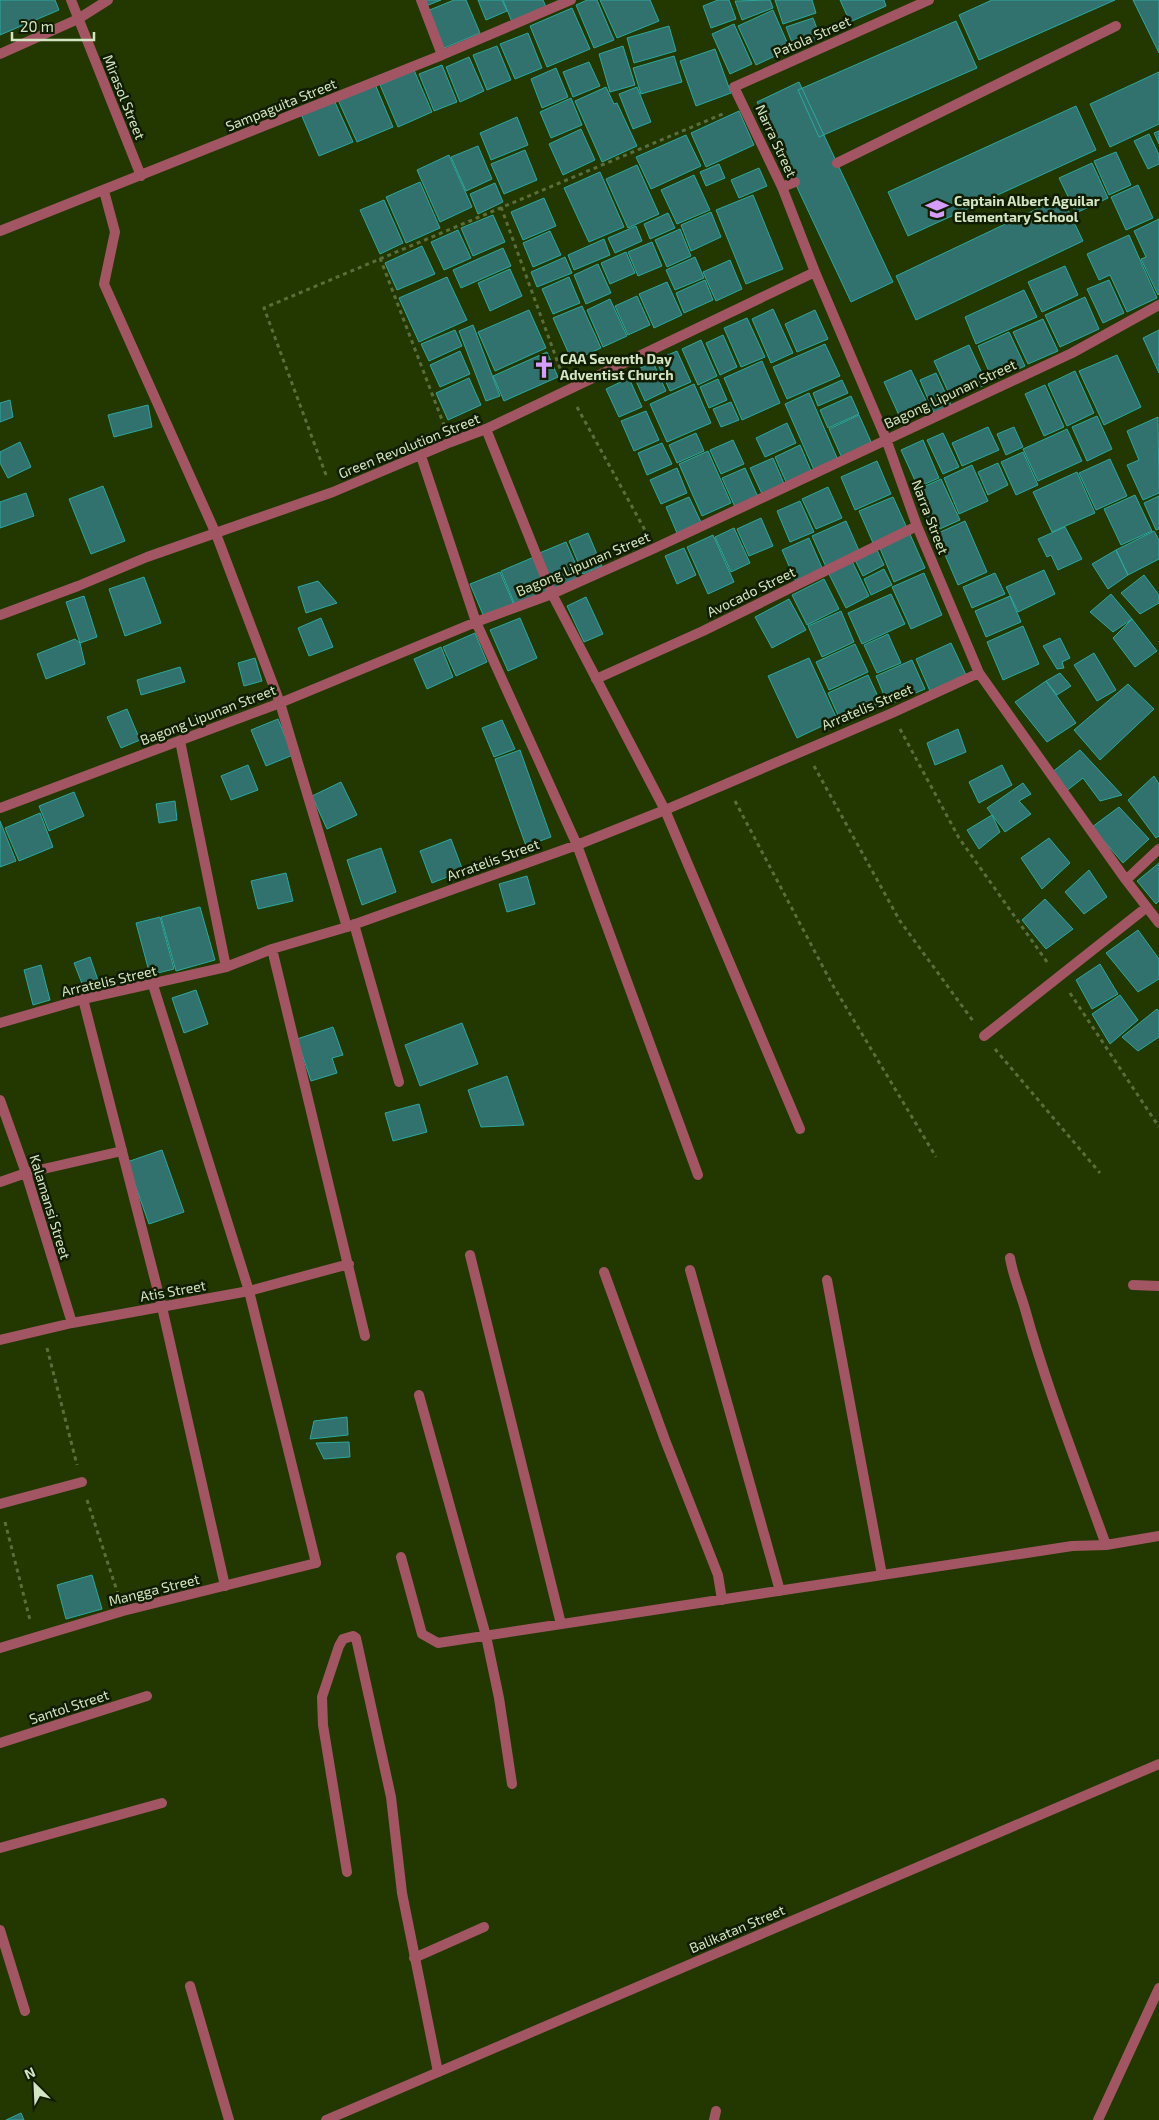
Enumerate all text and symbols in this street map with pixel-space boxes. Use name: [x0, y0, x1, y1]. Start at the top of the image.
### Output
scale bar: [12, 10, 95, 42]
street label: Patola Street: [770, 12, 853, 61]
text: 20 m: [20, 17, 54, 35]
street label: Mirasol Street: [100, 52, 149, 142]
street label: Sampaguita Street: [223, 75, 339, 135]
street label: Narra Street: [752, 102, 801, 180]
place label: Captain Albert Aguilar Elementary School: [954, 192, 1100, 225]
school or university icon: Captain Albert Aguilar Elementary School: [924, 196, 950, 222]
place label: CAA Seventh Day Adventist Church: [560, 350, 674, 383]
church icon: CAA Seventh Day Adventist Church: [531, 354, 557, 380]
street label: Bagong Lipunan Street: [881, 355, 1019, 432]
street label: Green Revolution Street: [336, 409, 482, 482]
street label: Narra Street: [908, 477, 952, 557]
street label: Bagong Lipunan Street: [513, 528, 652, 599]
street label: Avocado Street: [704, 563, 798, 620]
street label: Arratelis Street: [819, 680, 915, 733]
street label: Bagong Lipunan Street: [138, 681, 278, 748]
street label: Arratelis Street: [444, 835, 541, 884]
street label: Arratelis Street: [60, 961, 158, 1000]
street label: Kalamansi Street: [26, 1152, 74, 1261]
street label: Atis Street: [139, 1276, 207, 1305]
street label: Mangga Street: [107, 1570, 201, 1609]
street label: Santol Street: [27, 1686, 111, 1727]
street label: Balikatan Street: [687, 1901, 787, 1956]
north arrow: [10, 2060, 60, 2110]
text: N: [21, 2063, 38, 2082]

